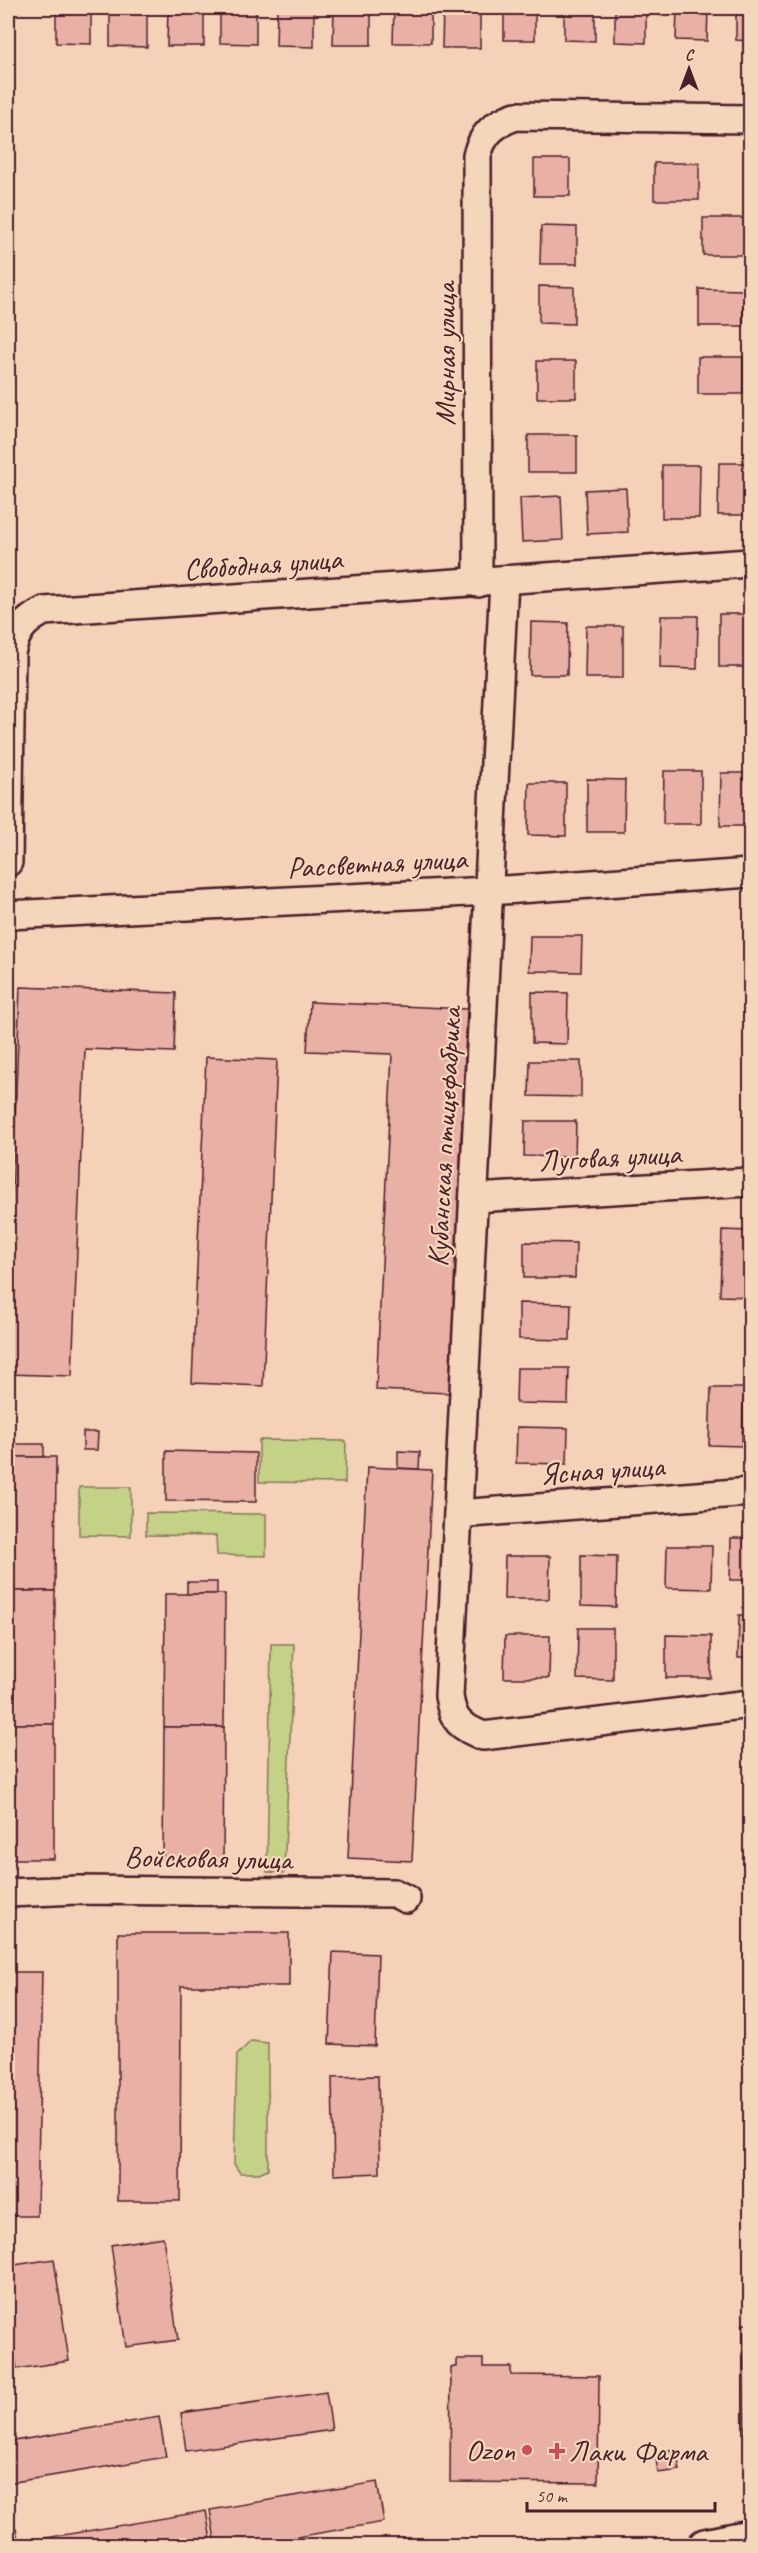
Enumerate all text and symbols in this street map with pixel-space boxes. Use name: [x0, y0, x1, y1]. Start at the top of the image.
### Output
north arrow: [659, 39, 719, 99]
text: С: [685, 45, 695, 65]
street label: Мирная улица: [426, 280, 464, 426]
street label: Свободная улица: [182, 539, 345, 588]
street label: Рассветная улица: [286, 839, 470, 887]
street label: Кубанская птицефабрика: [418, 1003, 470, 1268]
street label: Луговая улица: [538, 1134, 684, 1180]
street label: Ясная улица: [539, 1447, 667, 1493]
street label: Войсковая улица: [124, 1838, 295, 1879]
place label: Ozon: [466, 2431, 515, 2469]
place label: Лаки Фарма: [569, 2432, 709, 2470]
marker: Ozon: [520, 2443, 534, 2457]
marker: Лаки Фарма: [550, 2444, 564, 2458]
scale bar: [527, 2475, 714, 2513]
text: 50 m: [536, 2485, 569, 2507]

